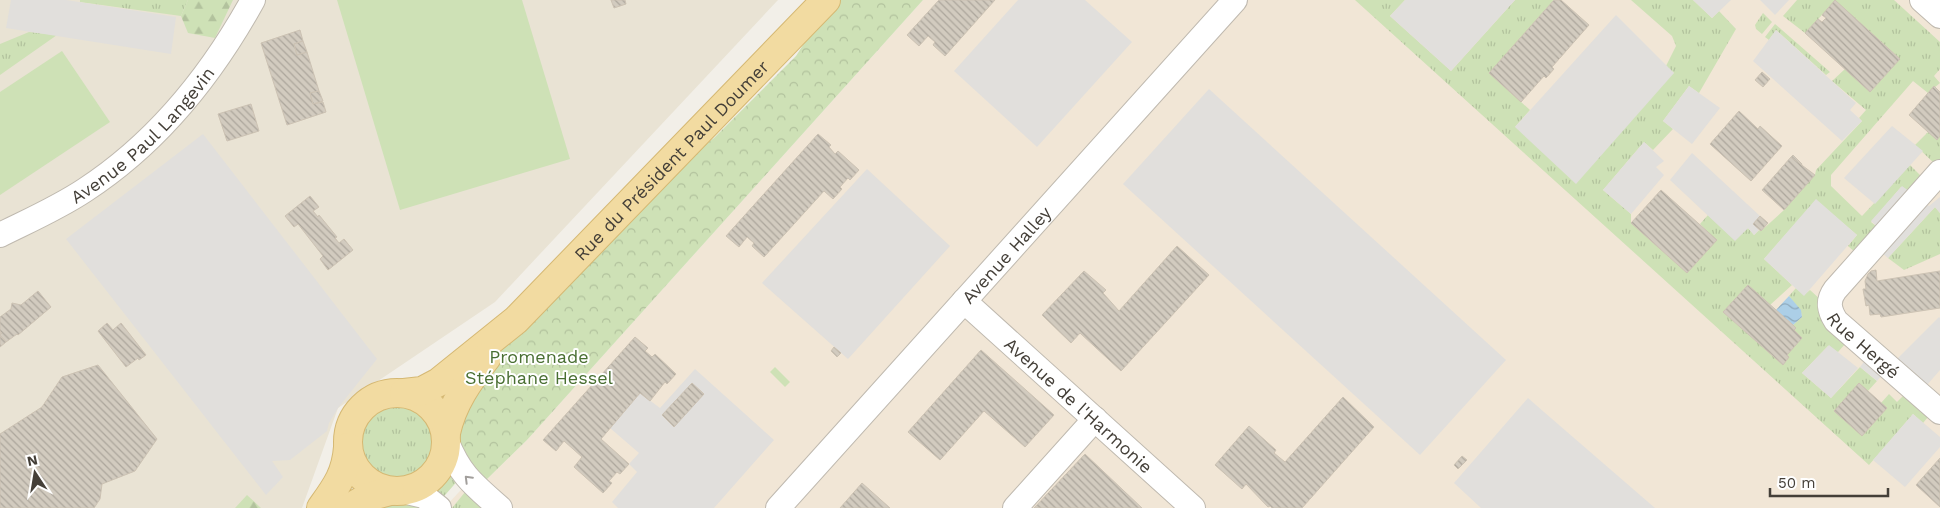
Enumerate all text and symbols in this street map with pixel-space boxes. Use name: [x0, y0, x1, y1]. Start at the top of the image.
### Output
street label: Rue du Président Paul Doumer: [569, 56, 773, 264]
street label: Avenue Paul Langevin: [66, 62, 218, 207]
street label: Avenue Halley: [957, 201, 1056, 307]
street label: Rue Hergé: [1823, 308, 1904, 383]
street label: Avenue de l'Harmonie: [1001, 333, 1157, 477]
park label: Promenade Stéphane Hessel: [465, 346, 614, 388]
north arrow: [10, 448, 60, 498]
text: N: [26, 451, 39, 469]
scale bar: [1770, 466, 1888, 498]
text: 50 m: [1778, 474, 1815, 492]
one-way arrow: [465, 475, 474, 484]

